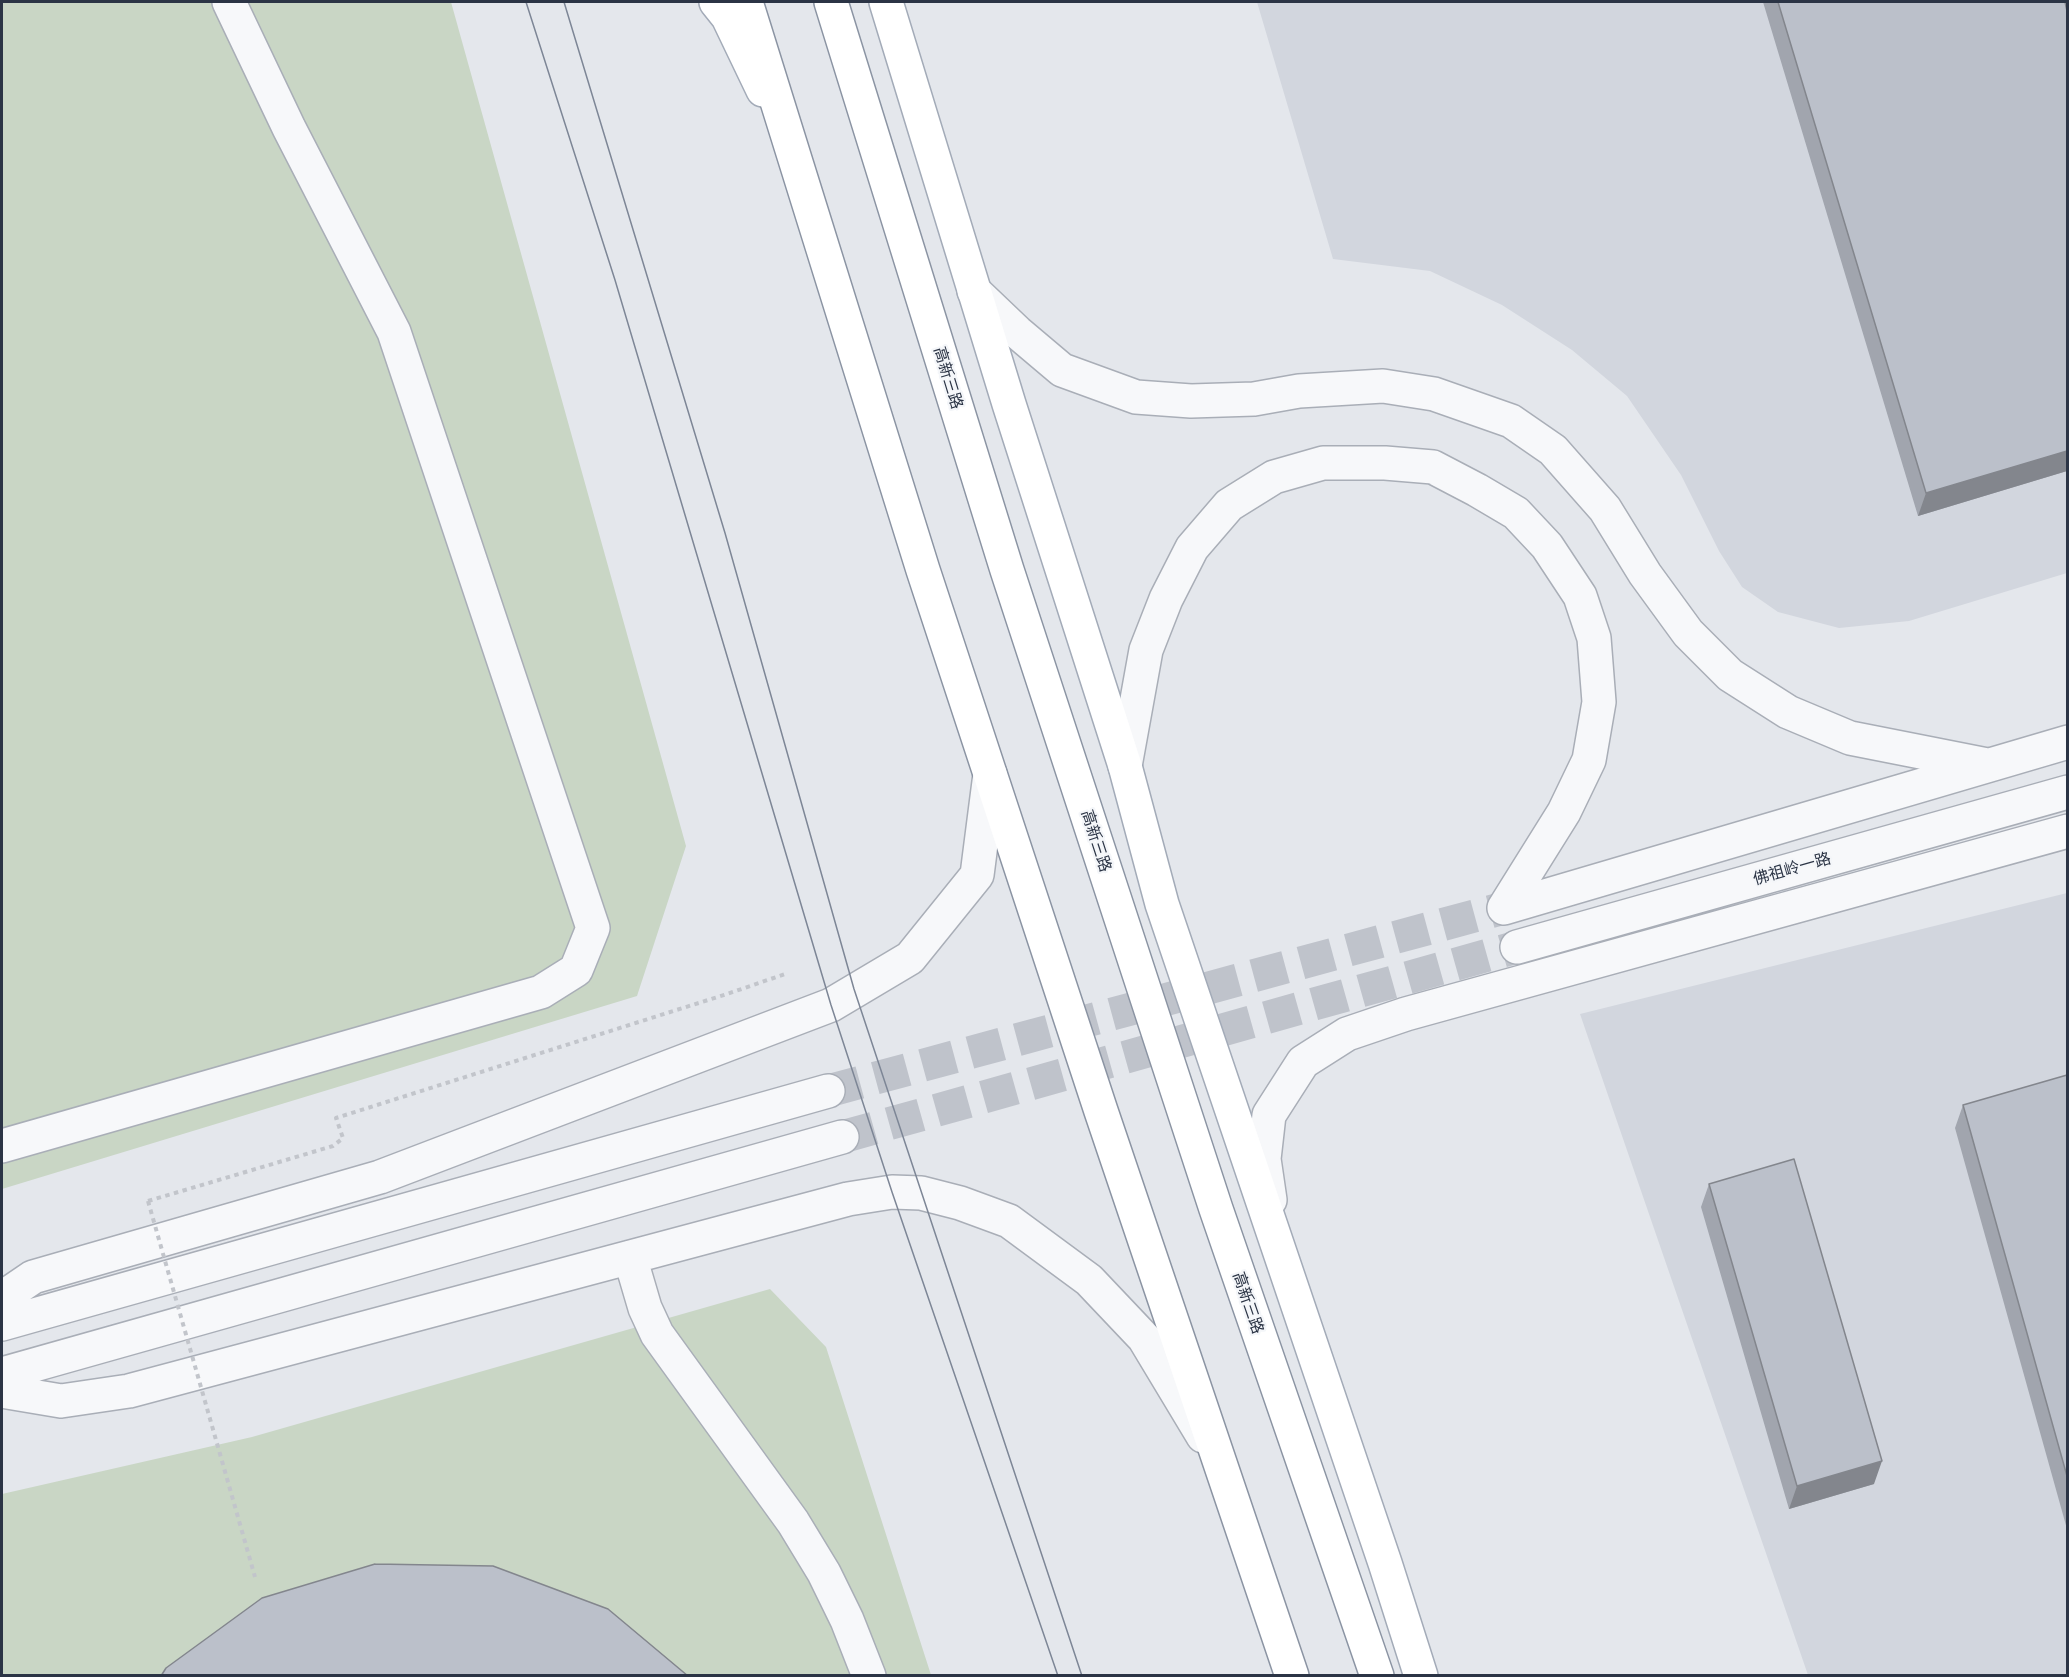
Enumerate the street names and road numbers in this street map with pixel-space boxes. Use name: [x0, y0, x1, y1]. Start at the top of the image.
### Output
street label: 高新三路: [929, 345, 967, 411]
street label: 高新三路: [1077, 808, 1115, 874]
street label: 佛祖岭一路: [1751, 849, 1833, 889]
street label: 高新三路: [1229, 1270, 1267, 1336]

